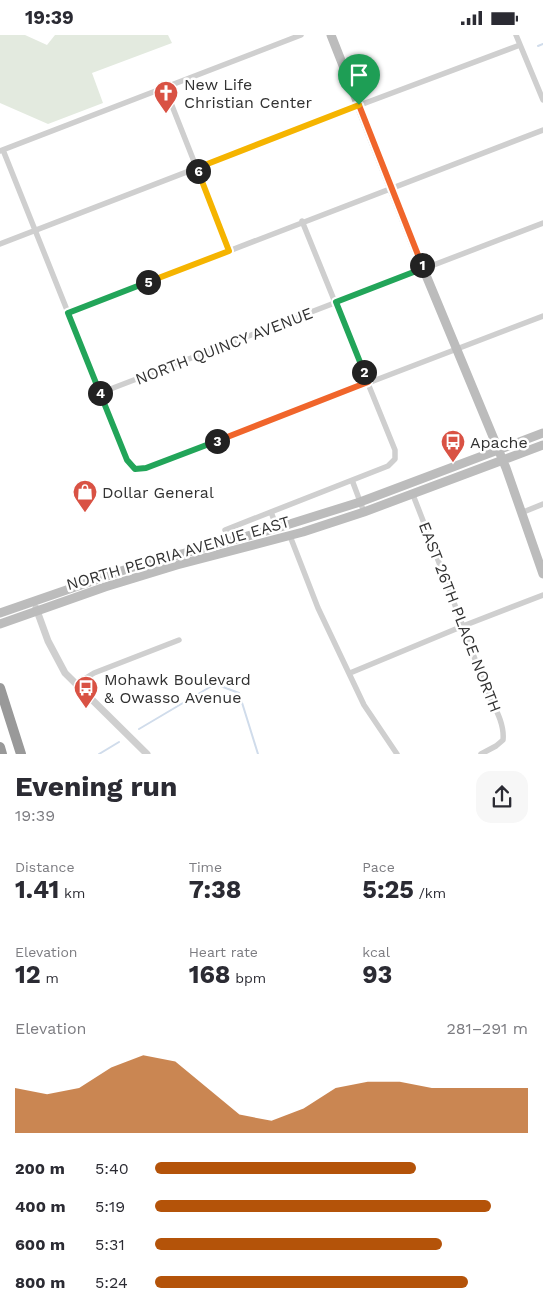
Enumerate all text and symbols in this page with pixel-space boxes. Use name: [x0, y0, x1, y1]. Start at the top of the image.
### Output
text: 19:39: [25, 6, 74, 29]
pin: [338, 54, 380, 105]
icon: arrive: [345, 61, 373, 89]
place label: New Life Christian Center: [184, 75, 312, 112]
church icon: New Life Christian Center: [153, 80, 179, 114]
pin: 6: [186, 159, 210, 183]
text: 6: [194, 163, 203, 179]
pin: 1: [410, 253, 434, 277]
text: 1: [419, 257, 426, 273]
pin: 5: [136, 269, 160, 295]
text: 5: [144, 274, 153, 290]
street label: NORTH QUINCY AVENUE: [133, 303, 315, 389]
pin: 2: [352, 359, 376, 385]
text: 2: [360, 364, 369, 380]
pin: 4: [88, 381, 112, 405]
text: 4: [96, 385, 105, 401]
pin: 3: [204, 429, 230, 453]
bus stop icon: Apache: [440, 429, 466, 463]
text: 3: [213, 433, 222, 449]
place label: Apache: [470, 433, 528, 452]
shop icon: Dollar General: [72, 479, 98, 513]
place label: Dollar General: [102, 483, 214, 502]
street label: NORTH PEORIA AVENUE EAST: [64, 512, 292, 594]
street label: EAST 26TH PLACE NORTH: [415, 519, 505, 715]
place label: Mohawk Boulevard & Owasso Avenue: [104, 670, 251, 707]
bus stop icon: Mohawk Boulevard & Owasso Avenue: [73, 675, 99, 709]
text: Evening run: [15, 770, 177, 803]
button: share: [476, 771, 528, 823]
text: 19:39: [15, 806, 55, 825]
text: Distance: [15, 859, 75, 875]
text: Time: [189, 859, 222, 875]
text: Pace: [362, 859, 395, 875]
text: 1.41: [15, 875, 59, 904]
text: 7:38: [189, 875, 241, 904]
text: 5:25: [362, 875, 414, 904]
text: km: [59, 885, 85, 901]
text: /km: [414, 885, 446, 901]
text: Elevation: [15, 944, 78, 960]
text: Heart rate: [189, 944, 258, 960]
text: kcal: [362, 944, 390, 960]
text: 12: [15, 960, 41, 989]
text: 168: [189, 960, 231, 989]
text: 93: [362, 960, 392, 989]
text: m: [41, 970, 59, 986]
text: bpm: [231, 970, 266, 986]
text: Elevation: [15, 1019, 86, 1038]
text: 281–291 m: [446, 1019, 528, 1038]
text: 200 m: [15, 1159, 65, 1178]
text: 5:40: [95, 1159, 129, 1178]
text: 400 m: [15, 1197, 66, 1216]
text: 5:19: [95, 1197, 125, 1216]
text: 600 m: [15, 1235, 65, 1254]
text: 5:31: [95, 1235, 125, 1254]
text: 800 m: [15, 1273, 65, 1292]
text: 5:24: [95, 1273, 128, 1292]

